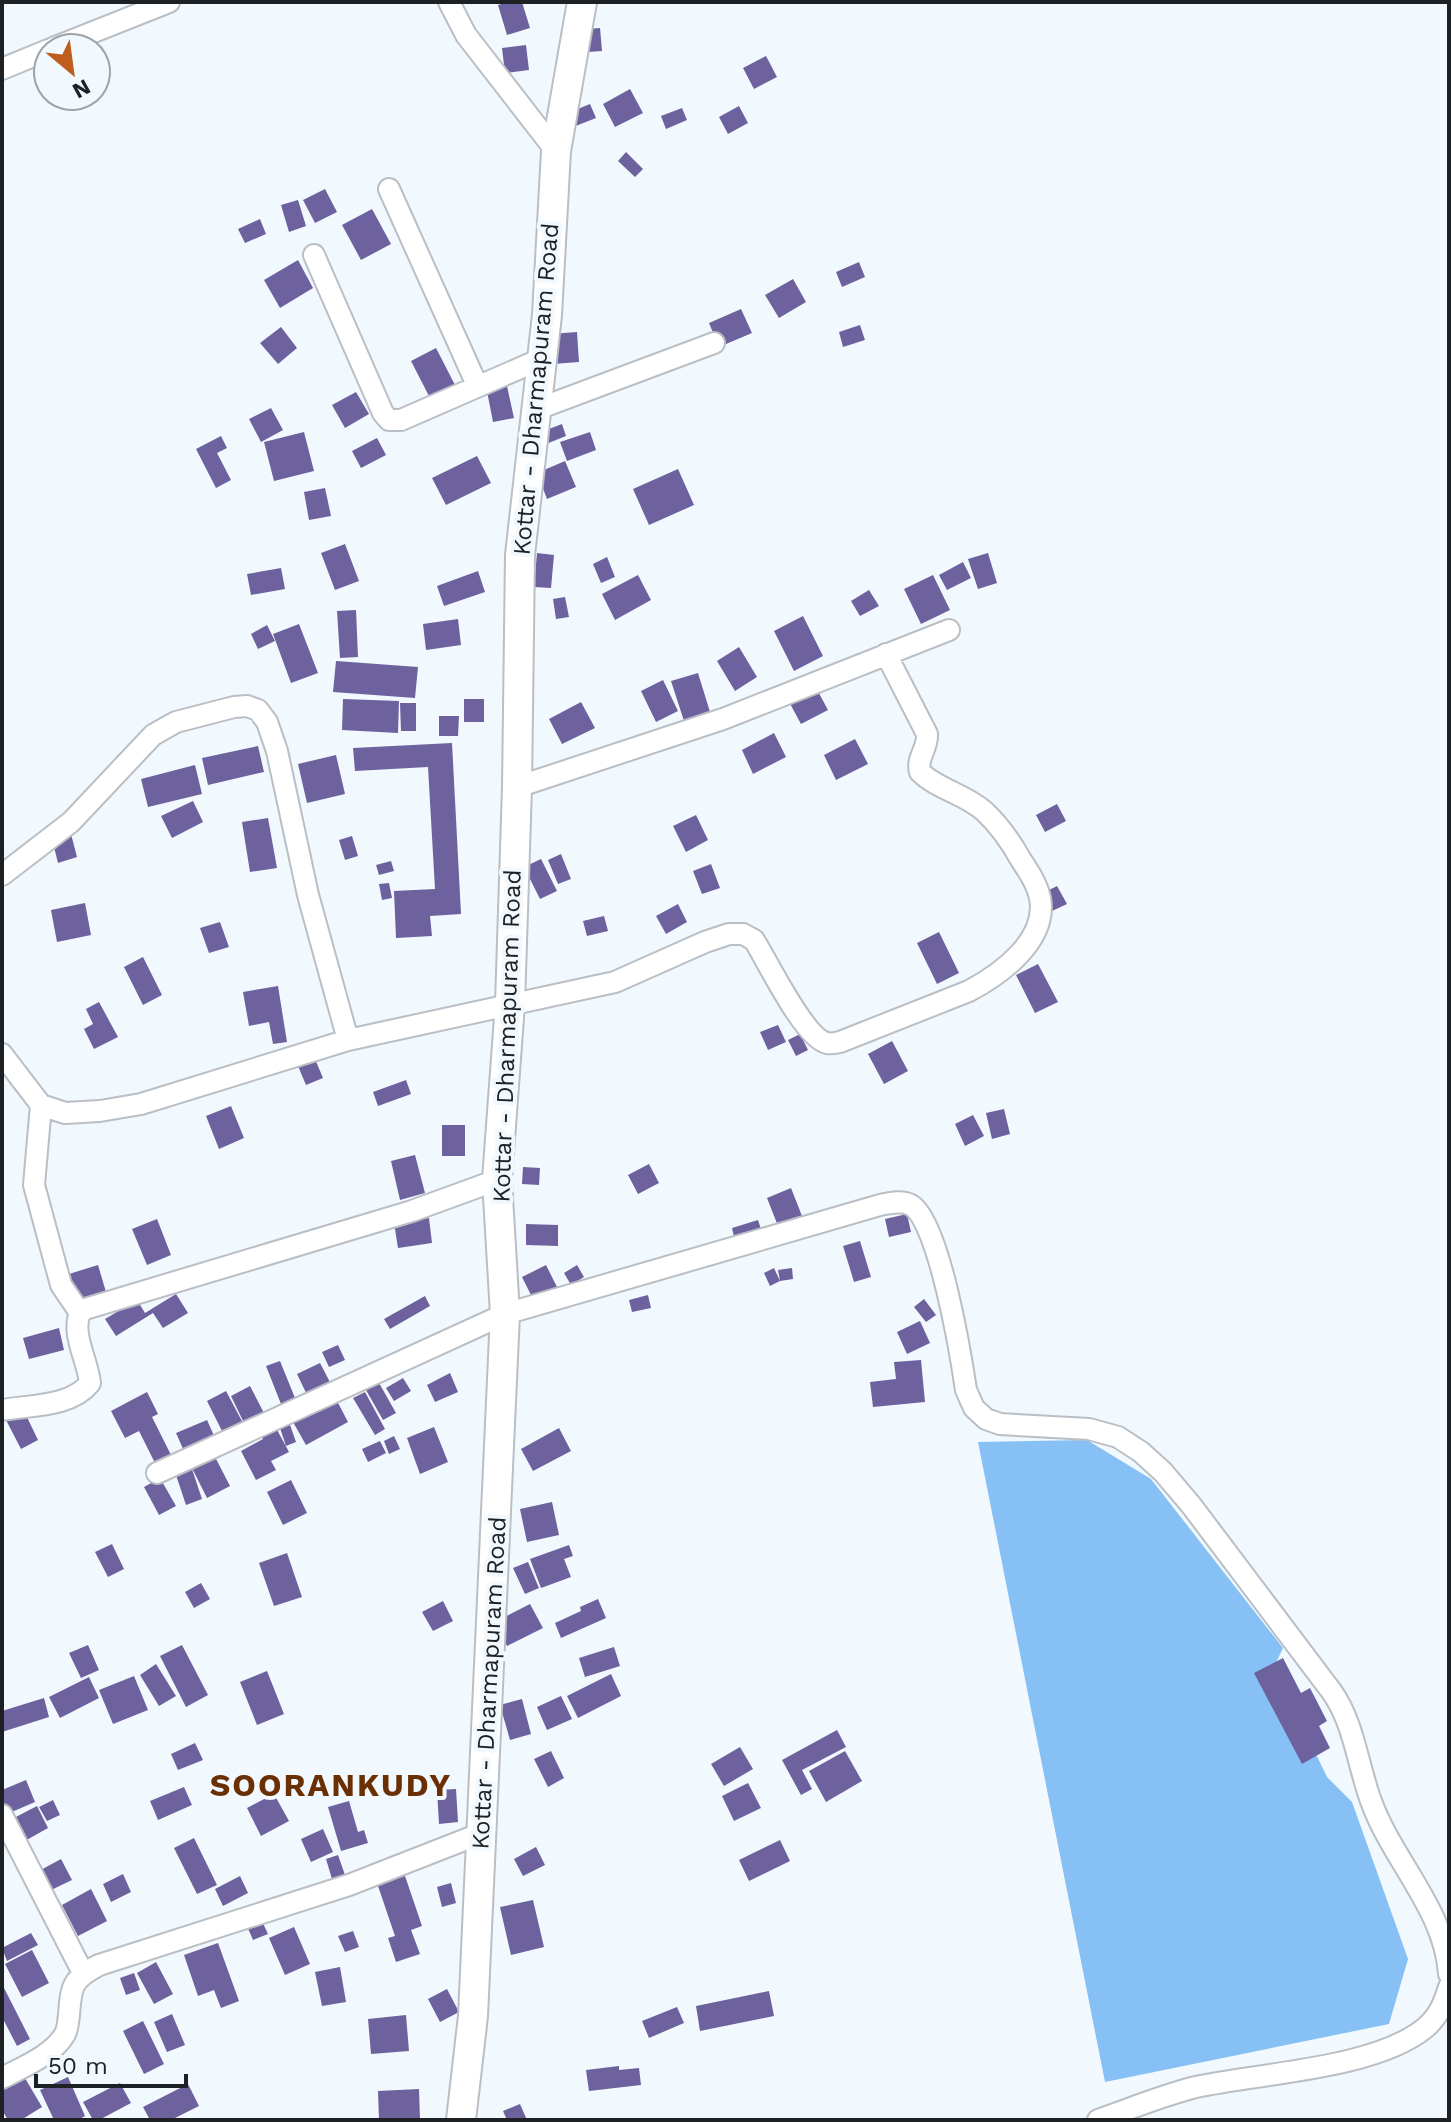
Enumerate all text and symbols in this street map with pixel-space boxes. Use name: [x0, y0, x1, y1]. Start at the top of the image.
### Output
north arrow: [32, 32, 112, 112]
text: N: [68, 74, 95, 104]
street label: Kottar - Dharmapuram Road: [508, 222, 564, 556]
street label: Kottar - Dharmapuram Road: [487, 869, 527, 1203]
street label: Kottar - Dharmapuram Road: [466, 1516, 512, 1850]
district label: SOORANKUDY: [210, 1766, 452, 1804]
scale bar: [36, 2038, 186, 2088]
text: 50 m: [48, 2052, 108, 2080]

